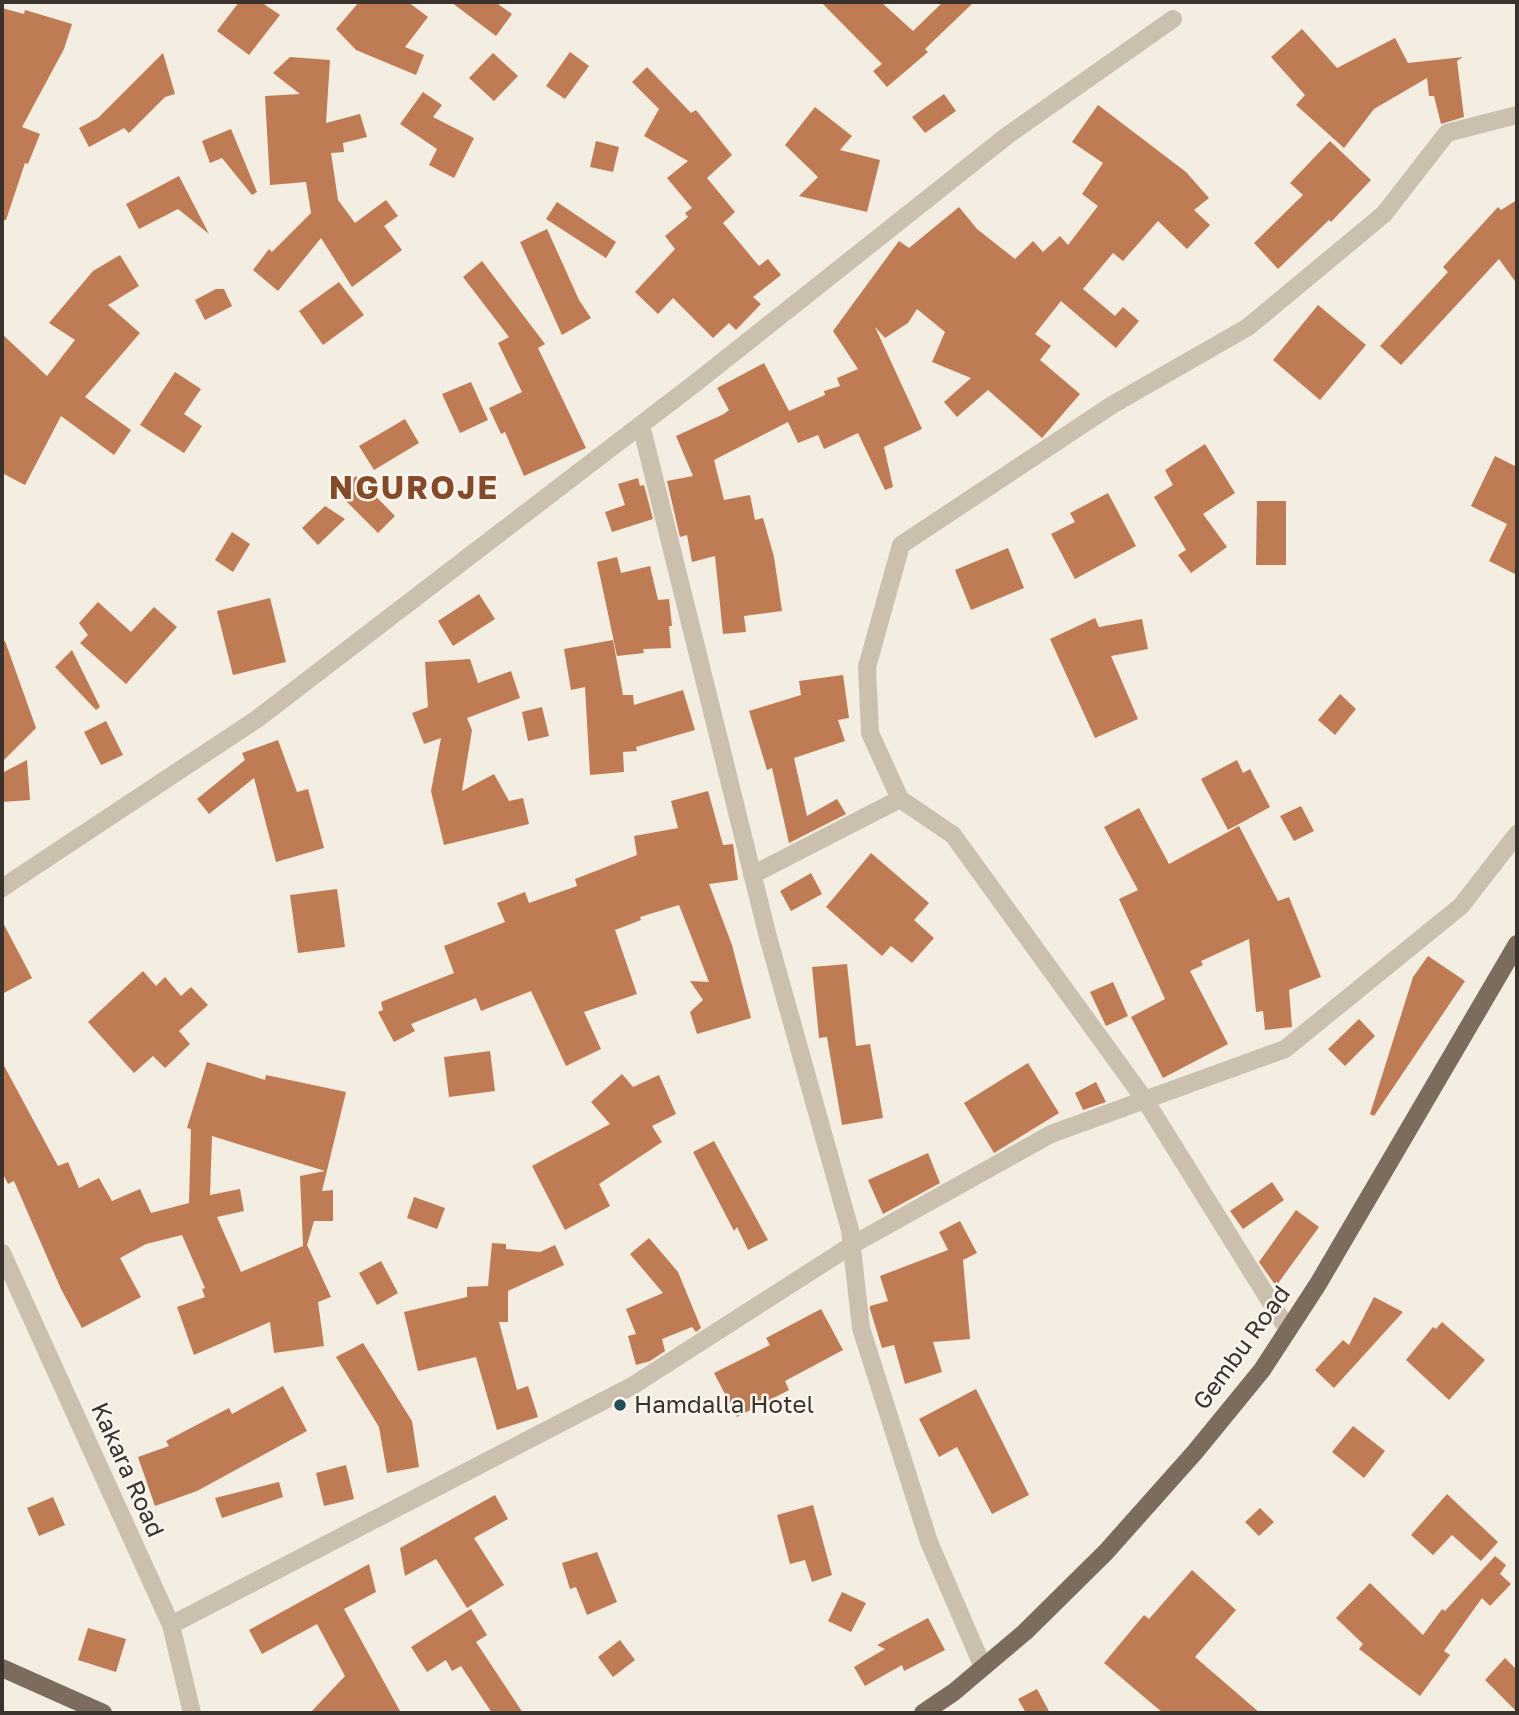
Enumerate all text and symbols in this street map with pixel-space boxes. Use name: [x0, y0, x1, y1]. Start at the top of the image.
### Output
district label: NGUROJE: [330, 470, 498, 508]
street label: Gembu Road: [1187, 1280, 1297, 1416]
place label: Hamdalla Hotel: [634, 1391, 814, 1419]
marker: Hamdalla Hotel: [612, 1397, 628, 1413]
street label: Kakara Road: [85, 1398, 169, 1542]

